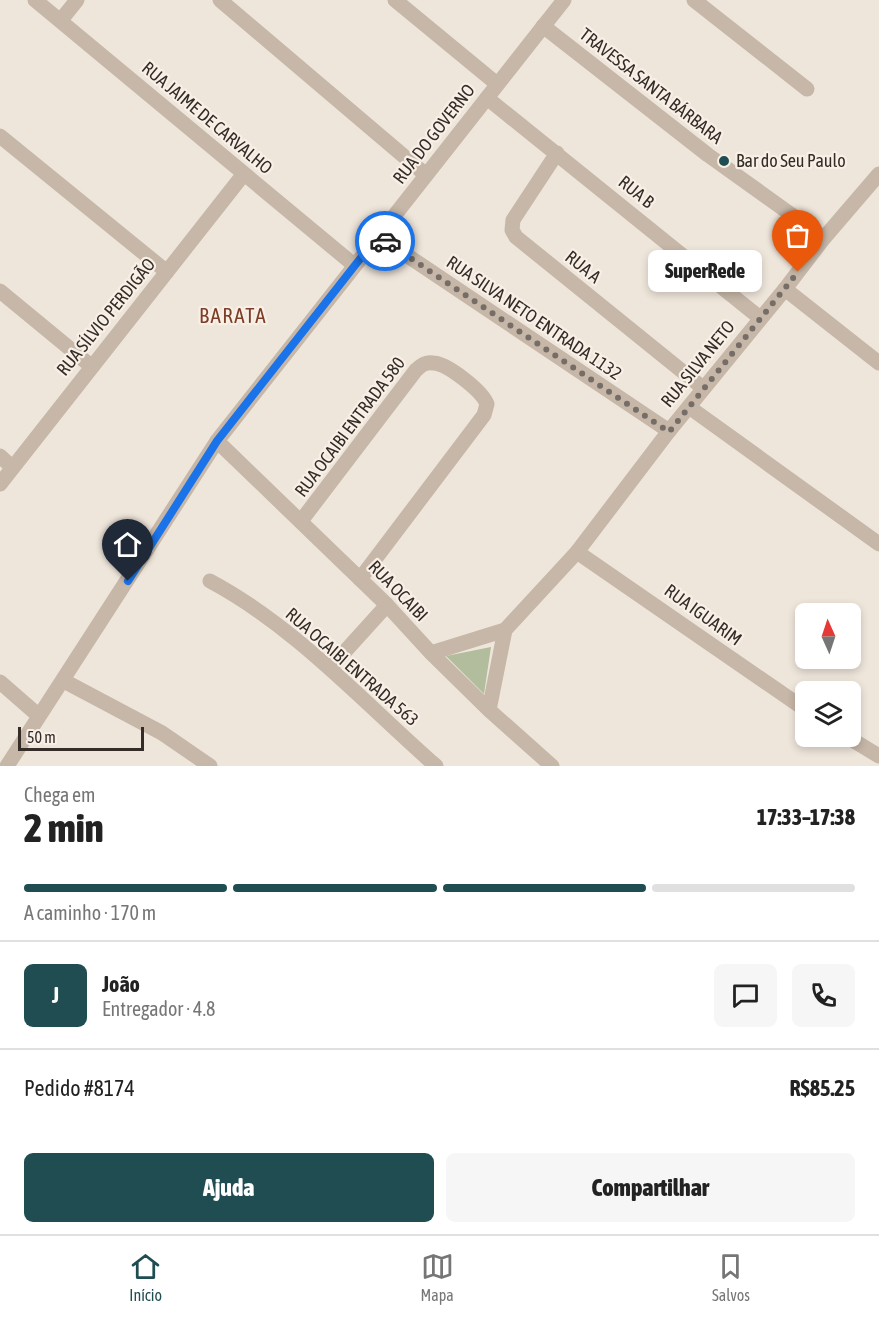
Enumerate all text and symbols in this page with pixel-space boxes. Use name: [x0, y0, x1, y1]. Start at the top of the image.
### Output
street label: TRAVESSA SANTA BÁRBARA: [576, 23, 727, 148]
street label: RUA JAIME DE CARVALHO: [138, 57, 277, 178]
street label: RUA DO GOVERNO: [388, 80, 479, 188]
place label: Bar do Seu Paulo: [736, 150, 846, 171]
marker: Bar do Seu Paulo: [717, 154, 731, 168]
street label: RUA B: [614, 171, 659, 212]
pin: [772, 210, 823, 272]
courier: [355, 211, 415, 271]
icon: bag: [781, 219, 814, 252]
icon: car: [369, 225, 402, 258]
street label: RUA A: [561, 246, 605, 287]
street label: RUA SILVA NETO ENTRADA 1132: [443, 251, 626, 384]
callout: SuperRede: [648, 251, 762, 293]
street label: RUA SÍLVIO PERDIGÃO: [52, 254, 159, 379]
text: SuperRede: [665, 259, 745, 282]
district label: BARATA: [199, 303, 267, 327]
street label: RUA SILVA NETO: [656, 316, 739, 411]
street label: RUA OCAIBI ENTRADA 580: [290, 353, 409, 501]
pin: [102, 519, 153, 581]
icon: home: [111, 528, 144, 561]
street label: RUA OCAIBI: [364, 556, 432, 625]
street label: RUA IGUARIM: [661, 580, 746, 650]
street label: RUA OCAIBI ENTRADA 563: [282, 603, 423, 730]
north arrow: [795, 603, 861, 669]
map controls: [795, 603, 861, 747]
button: layers: [795, 681, 861, 747]
scale bar: [18, 724, 144, 752]
text: 50 m: [27, 728, 56, 746]
text: Chega em: [24, 783, 96, 806]
text: 17:33–17:38: [757, 804, 855, 830]
text: 2 min: [24, 806, 104, 850]
text: A caminho · 170 m: [24, 901, 156, 924]
button: chat: [714, 964, 777, 1027]
button: phone: [792, 964, 855, 1027]
text: João: [102, 971, 140, 997]
text: J: [52, 982, 59, 1008]
text: Entregador · 4.8: [102, 997, 215, 1020]
text: Pedido #8174: [24, 1075, 135, 1101]
text: R$85.25: [789, 1075, 855, 1101]
button: Ajuda: [24, 1153, 434, 1222]
button: Compartilhar: [446, 1153, 855, 1222]
tab: Início: [129, 1250, 162, 1304]
tab: Mapa: [420, 1250, 454, 1304]
tab: Salvos: [712, 1250, 750, 1304]

